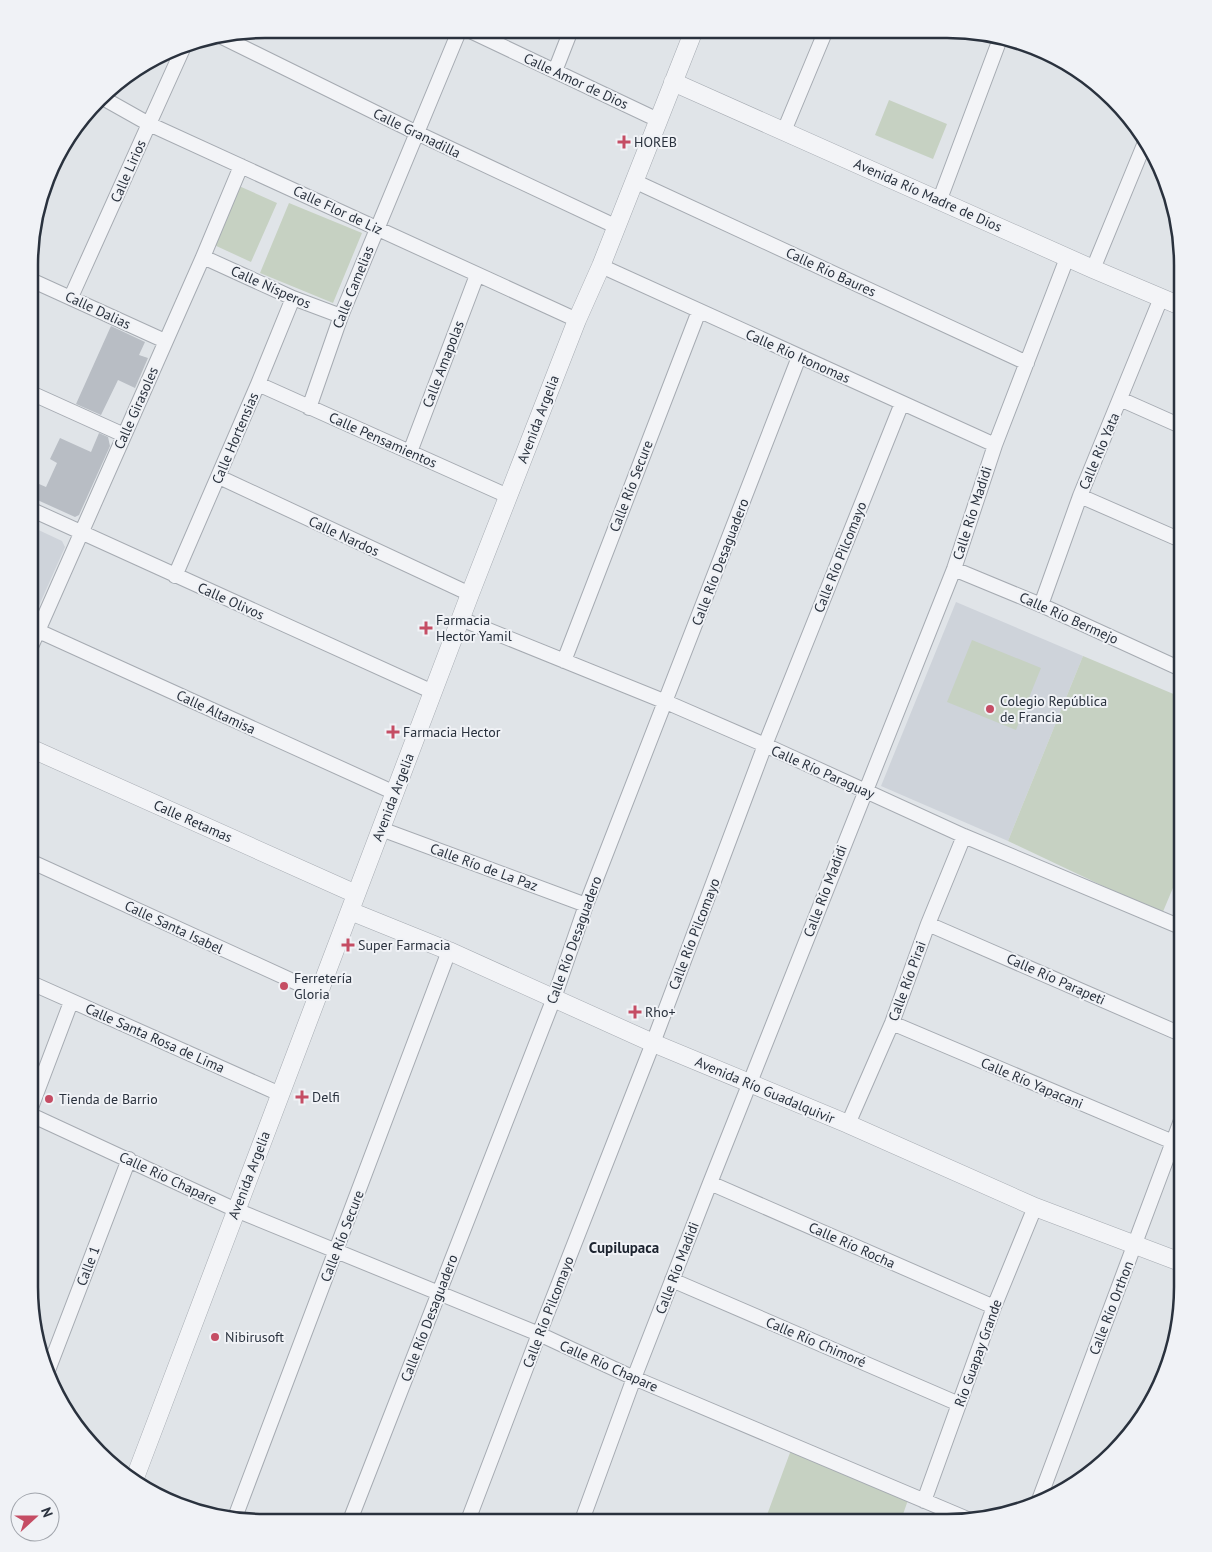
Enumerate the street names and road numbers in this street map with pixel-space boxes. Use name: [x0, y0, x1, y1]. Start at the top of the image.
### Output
street label: Calle Amor de Dios: [521, 49, 631, 113]
street label: Calle Granadilla: [370, 104, 464, 162]
street label: Calle Lirios: [106, 137, 150, 205]
street label: Avenida Río Madre de Dios: [851, 154, 1005, 236]
street label: Calle Flor de Liz: [290, 181, 386, 239]
street label: Calle Camelias: [328, 243, 378, 331]
street label: Calle Río Baures: [783, 243, 879, 301]
street label: Calle Nísperos: [228, 261, 314, 313]
street label: Calle Dalias: [62, 287, 134, 333]
street label: Calle Amapolas: [418, 318, 468, 410]
street label: Calle Río Itonomas: [743, 325, 853, 387]
street label: Calle Girasoles: [110, 364, 162, 452]
street label: Avenida Argelia: [513, 372, 563, 466]
street label: Calle Hortensias: [208, 389, 262, 486]
street label: Calle Pensamientos: [326, 408, 440, 472]
street label: Calle Río Yata: [1075, 410, 1123, 492]
street label: Calle Río Secure: [605, 437, 657, 535]
street label: Calle Río Madidi: [948, 464, 996, 562]
street label: Calle Río Desaguadero: [687, 496, 753, 628]
street label: Calle Río Pilcomayo: [810, 499, 870, 615]
street label: Calle Nardos: [306, 512, 382, 560]
street label: Calle Olivos: [195, 578, 267, 624]
street label: Calle Río Bermejo: [1017, 588, 1121, 648]
street label: Calle Altamisa: [174, 686, 258, 738]
street label: Calle Río Paraguay: [768, 741, 878, 803]
street label: Avenida Argelia: [368, 750, 418, 844]
street label: Calle Retamas: [151, 796, 235, 846]
street label: Calle Río de La Paz: [428, 839, 540, 895]
street label: Calle Río Madidi: [799, 842, 851, 940]
street label: Calle Río Desaguadero: [542, 874, 606, 1006]
street label: Calle Río Pilcomayo: [664, 876, 724, 992]
street label: Calle Santa Isabel: [122, 896, 226, 958]
street label: Calle Río Pirai: [884, 938, 930, 1024]
street label: Calle Río Parapeti: [1004, 949, 1108, 1009]
street label: Calle Santa Rosa de Lima: [83, 999, 228, 1077]
street label: Avenida Río Guadalquivir: [692, 1052, 838, 1128]
street label: Calle Río Yapacani: [978, 1053, 1086, 1113]
street label: Avenida Argelia: [224, 1128, 274, 1222]
street label: Calle Río Chapare: [116, 1147, 220, 1209]
street label: Calle Río Secure: [316, 1187, 368, 1285]
street label: Calle Río Rocha: [806, 1218, 898, 1272]
street label: Calle Río Madidi: [651, 1219, 703, 1317]
street label: Calle 1: [72, 1243, 104, 1289]
street label: Calle Río Desaguadero: [396, 1252, 462, 1384]
street label: Calle Río Pilcomayo: [518, 1254, 578, 1370]
street label: Calle Río Orthon: [1085, 1258, 1137, 1358]
street label: Río Guapay Grande: [950, 1297, 1006, 1409]
street label: Calle Río Chimoré: [763, 1313, 869, 1371]
street label: Calle Río Chapare: [557, 1336, 661, 1396]

